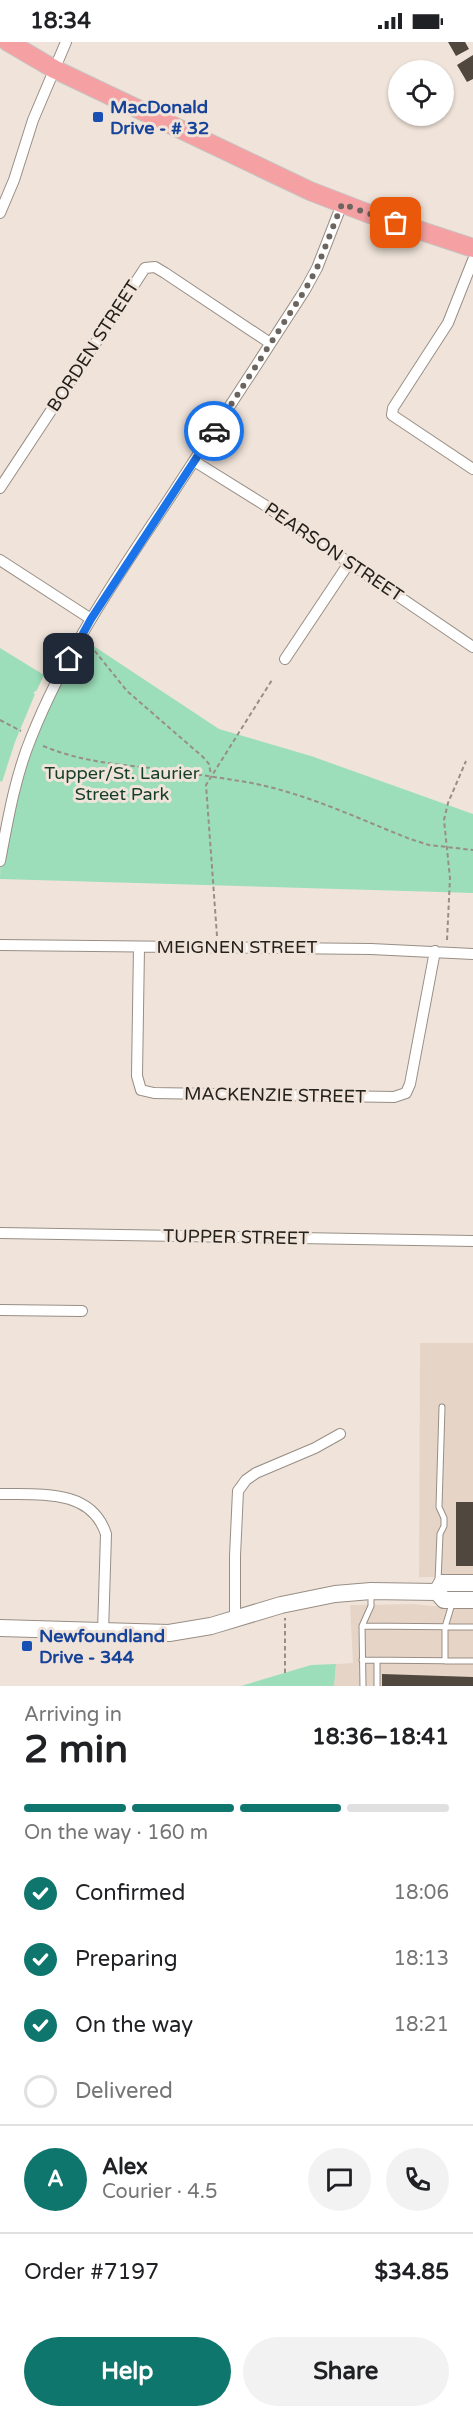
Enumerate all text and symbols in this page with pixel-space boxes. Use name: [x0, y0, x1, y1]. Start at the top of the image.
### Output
text: 18:34: [30, 8, 91, 34]
map controls: [388, 60, 454, 126]
button: locate: [388, 60, 454, 126]
place label: MacDonald Drive - # 32: [110, 96, 209, 139]
marker: MacDonald Drive - # 32: [91, 110, 105, 124]
pin: [370, 197, 421, 248]
icon: bag: [379, 206, 412, 239]
street label: BORDEN STREET: [42, 276, 144, 416]
courier: [184, 401, 244, 461]
icon: car: [198, 415, 231, 448]
street label: PEARSON STREET: [260, 497, 408, 607]
pin: [43, 633, 94, 684]
icon: home: [52, 642, 85, 675]
park label: Tupper/St. Laurier Street Park: [44, 762, 200, 805]
street label: MEIGNEN STREET: [157, 936, 317, 958]
street label: MACKENZIE STREET: [184, 1082, 366, 1108]
street label: TUPPER STREET: [163, 1225, 309, 1249]
place label: Newfoundland Drive - 344: [39, 1625, 165, 1668]
marker: Newfoundland Drive - 344: [20, 1639, 34, 1653]
text: Arriving in: [24, 1703, 122, 1727]
text: 18:36–18:41: [312, 1724, 449, 1750]
text: 2 min: [24, 1726, 128, 1773]
text: On the way · 160 m: [24, 1821, 208, 1845]
icon: check: [24, 1877, 57, 1910]
text: Confirmed: [75, 1880, 185, 1906]
text: 18:06: [394, 1881, 449, 1905]
icon: check: [24, 1943, 57, 1976]
text: Preparing: [75, 1946, 178, 1972]
text: 18:13: [394, 1947, 449, 1971]
icon: check: [24, 2009, 57, 2042]
text: On the way: [75, 2012, 193, 2038]
text: 18:21: [394, 2013, 449, 2037]
text: Delivered: [75, 2078, 173, 2104]
button: chat: [308, 2148, 371, 2211]
button: phone: [386, 2148, 449, 2211]
text: Alex: [102, 2154, 148, 2180]
text: A: [47, 2166, 64, 2192]
text: Courier · 4.5: [102, 2180, 217, 2204]
text: Order #7197: [24, 2259, 159, 2285]
text: $34.85: [375, 2259, 449, 2285]
button: Help: [24, 2337, 231, 2406]
button: Share: [243, 2337, 449, 2406]

